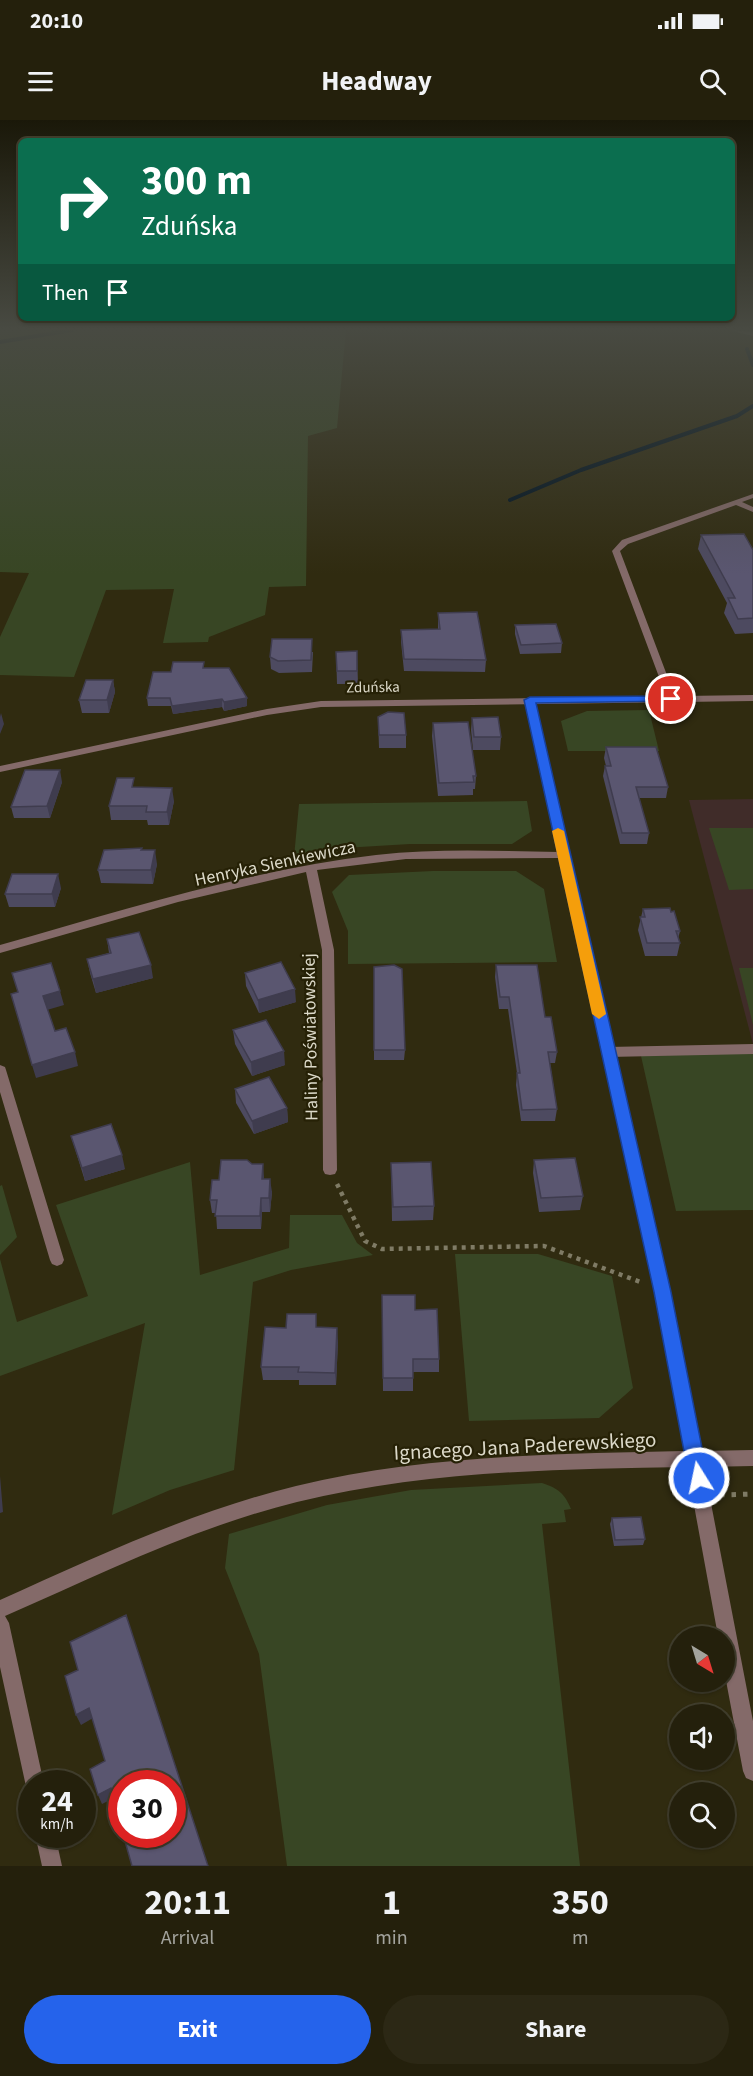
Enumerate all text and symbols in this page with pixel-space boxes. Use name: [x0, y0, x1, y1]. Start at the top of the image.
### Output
text: 20:10: [30, 5, 83, 37]
text: Headway: [321, 62, 432, 101]
icon: menu: [24, 65, 57, 98]
icon: search: [696, 65, 729, 98]
text: 300 m: [141, 151, 252, 211]
icon: right: [42, 162, 120, 240]
text: Zduńska: [141, 207, 237, 246]
icon: arrive: [101, 276, 134, 309]
text: Then: [42, 277, 89, 309]
pin: [645, 673, 696, 724]
street label: Zduńska: [346, 677, 400, 698]
icon: arrive: [654, 682, 687, 715]
street label: Henryka Sienkiewicza: [192, 834, 358, 893]
street label: Haliny Poświatowskiej: [297, 953, 324, 1121]
street label: Ignacego Jana Paderewskiego: [393, 1424, 657, 1468]
position arrow: [667, 1446, 731, 1510]
north arrow: [669, 1626, 735, 1692]
map controls: [669, 1626, 735, 1848]
button: sound: [669, 1704, 735, 1770]
speed limit sign: 30: [108, 1770, 186, 1848]
text: 24: [41, 1780, 73, 1823]
button: search: [669, 1782, 735, 1848]
text: km/h: [40, 1814, 74, 1835]
text: 20:11: [144, 1877, 231, 1928]
text: 1: [382, 1877, 401, 1928]
text: 350: [552, 1877, 609, 1928]
text: Arrival: [161, 1924, 214, 1952]
text: min: [375, 1924, 408, 1952]
text: m: [572, 1924, 589, 1952]
button: Exit: [24, 1995, 371, 2064]
button: Share: [383, 1995, 729, 2064]

